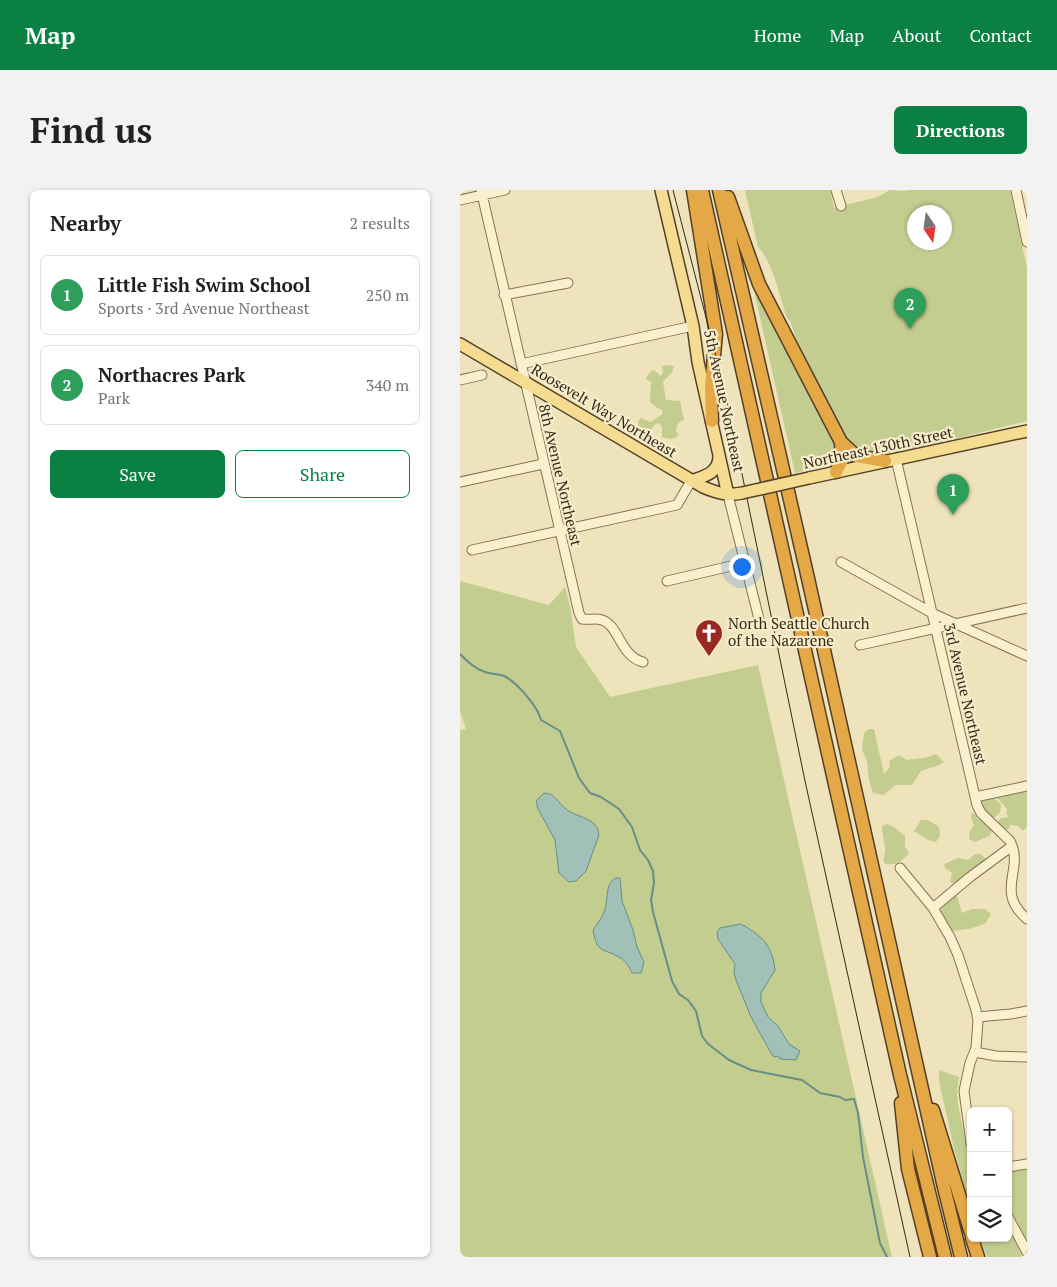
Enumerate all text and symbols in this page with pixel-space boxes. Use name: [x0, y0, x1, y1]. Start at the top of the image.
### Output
text: Map: [25, 19, 75, 51]
text: Home: [754, 23, 801, 47]
text: Map: [829, 23, 864, 47]
text: About: [892, 23, 941, 47]
text: Contact: [969, 23, 1032, 47]
button: Directions: [894, 106, 1027, 154]
text: Find us: [30, 107, 152, 153]
north arrow: [907, 205, 952, 250]
text: Nearby: [50, 209, 121, 237]
text: 2 results: [350, 212, 410, 234]
text: Little Fish Swim School: [98, 272, 310, 297]
text: 1: [62, 284, 72, 306]
text: 250 m: [366, 284, 409, 306]
pin: 2: [894, 288, 926, 329]
text: Sports · 3rd Avenue Northeast: [98, 297, 310, 319]
street label: 5th Avenue Northeast: [700, 328, 750, 474]
street label: Roosevelt Way Northeast: [528, 359, 681, 462]
text: Northacres Park: [98, 362, 245, 387]
text: 2: [62, 374, 72, 396]
text: 340 m: [366, 374, 409, 396]
text: Park: [98, 387, 130, 409]
street label: 8th Avenue Northeast: [535, 402, 587, 548]
street label: Northeast 130th Street: [801, 421, 955, 473]
button: Save: [50, 450, 225, 498]
button: Share: [235, 450, 410, 498]
pin: 1: [937, 474, 969, 515]
your location: [729, 554, 755, 580]
place label: North Seattle Church of the Nazarene: [728, 613, 870, 650]
church icon: North Seattle Church of the Nazarene: [694, 618, 724, 657]
street label: 3rd Avenue Northeast: [940, 621, 992, 767]
map controls: [967, 1107, 1012, 1242]
button: +: [967, 1107, 1012, 1152]
button: −: [967, 1152, 1012, 1197]
button: layers: [967, 1197, 1012, 1242]

